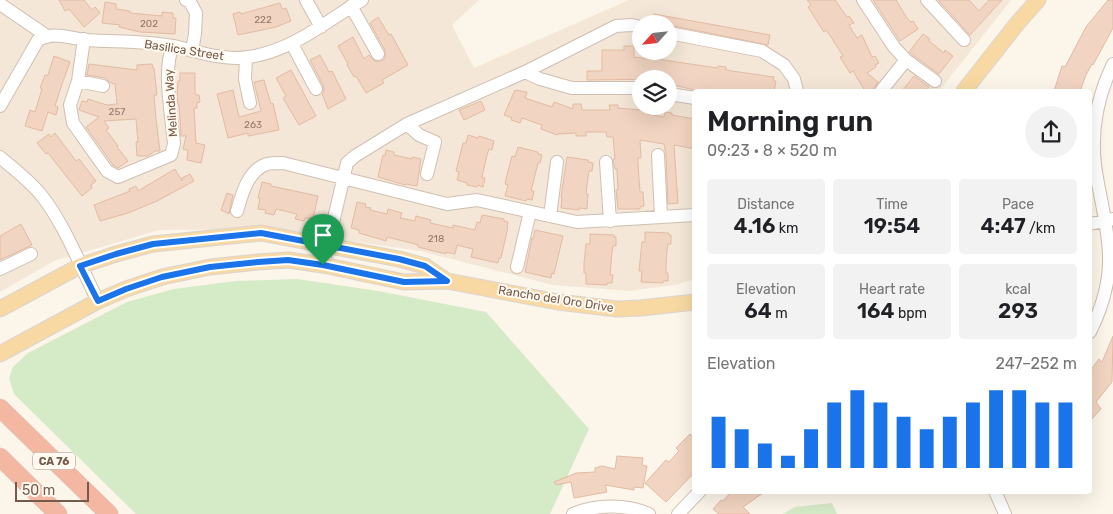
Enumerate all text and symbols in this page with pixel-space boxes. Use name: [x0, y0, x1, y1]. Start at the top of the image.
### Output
house number: 222: [254, 14, 272, 26]
north arrow: [632, 15, 678, 60]
map controls: [632, 15, 677, 115]
house number: 202: [140, 18, 158, 30]
street label: Basilica Street: [143, 37, 225, 63]
street label: Melinda Way: [162, 68, 180, 138]
button: layers: [632, 70, 677, 115]
text: Morning run: [707, 105, 873, 138]
house number: 257: [109, 106, 125, 118]
button: share: [1025, 106, 1077, 158]
house number: 263: [244, 119, 262, 131]
text: 09:23 · 8 × 520 m: [707, 141, 837, 160]
text: Distance: [737, 196, 795, 213]
text: Time: [876, 196, 908, 213]
text: Pace: [1002, 196, 1034, 213]
text: 4.16: [734, 213, 775, 238]
text: 19:54: [864, 213, 920, 238]
text: 4:47: [980, 213, 1026, 238]
pin: [302, 214, 344, 265]
text: km: [775, 220, 798, 237]
text: /km: [1026, 220, 1056, 237]
icon: arrive: [309, 221, 337, 249]
house number: 218: [428, 233, 444, 245]
text: Elevation: [736, 281, 796, 298]
text: Heart rate: [859, 281, 925, 298]
text: kcal: [1005, 281, 1031, 298]
street label: Rancho del Oro Drive: [497, 283, 615, 315]
text: 64: [744, 298, 772, 323]
text: 164: [857, 298, 894, 323]
text: 293: [998, 298, 1038, 323]
text: m: [772, 305, 788, 322]
text: bpm: [894, 305, 927, 322]
text: Elevation: [707, 354, 776, 373]
text: 247–252 m: [995, 354, 1077, 373]
road number: CA 76: [33, 452, 75, 470]
scale bar: [15, 479, 89, 502]
text: 50 m: [22, 482, 55, 499]

